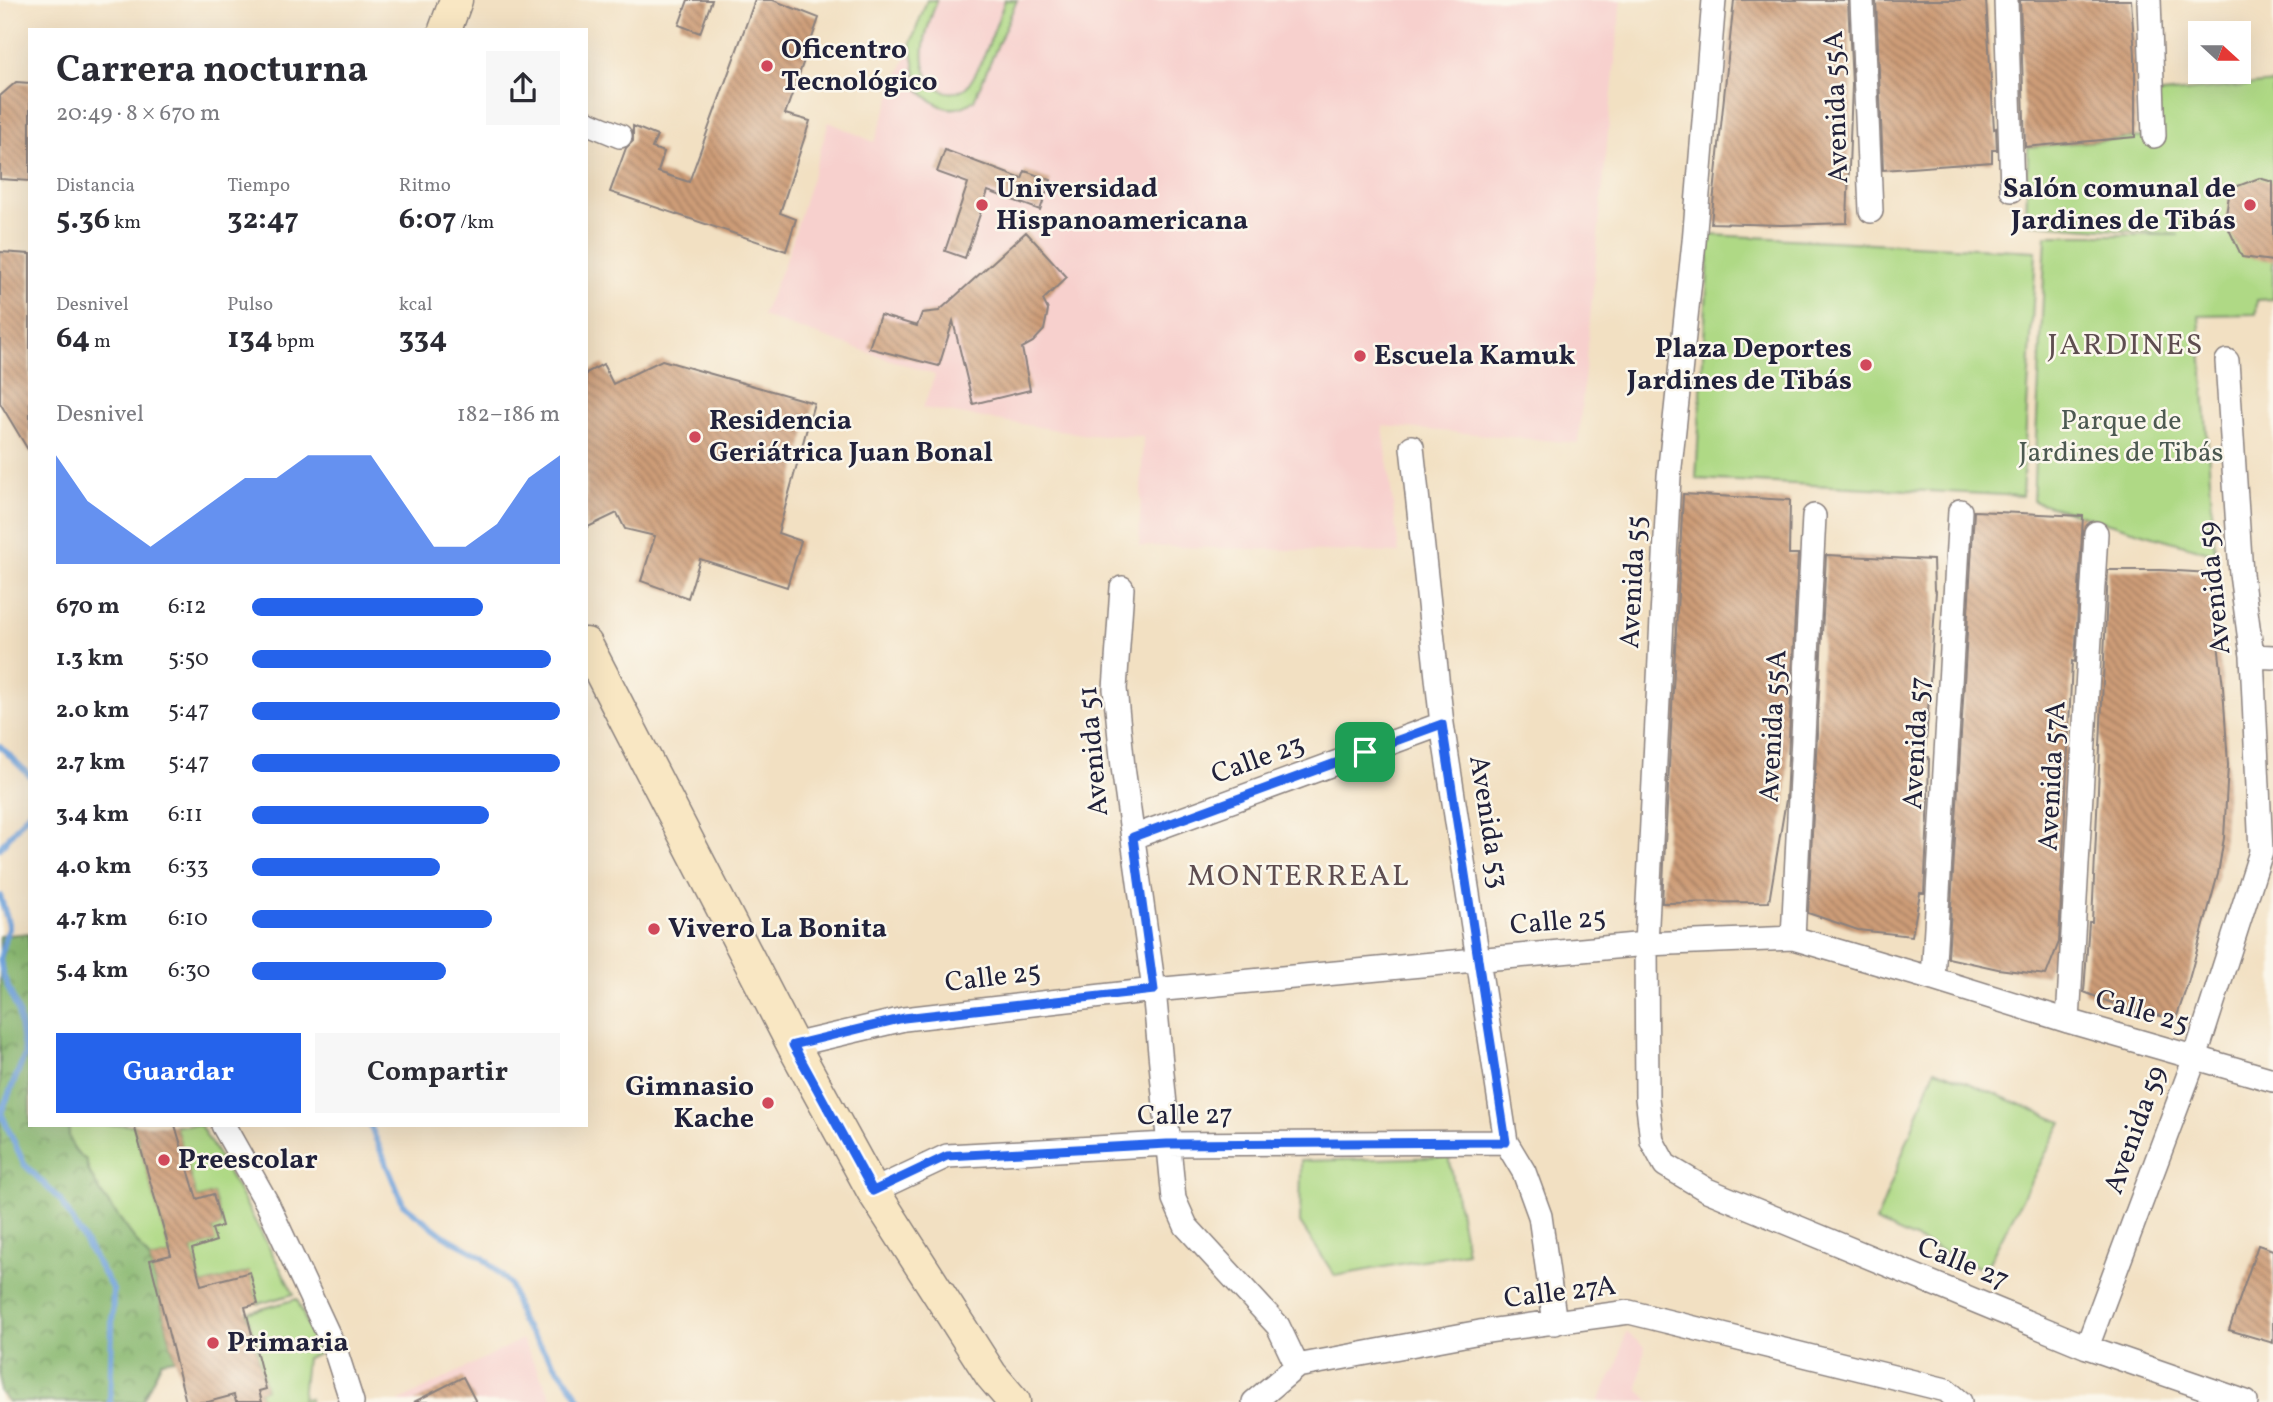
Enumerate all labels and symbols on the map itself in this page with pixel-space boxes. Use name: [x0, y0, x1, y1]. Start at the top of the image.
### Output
north arrow: [2188, 21, 2250, 84]
street label: Avenida 55A: [1815, 30, 1859, 184]
place label: Oficentro Tecnológico: [781, 31, 938, 102]
marker: Oficentro Tecnológico: [759, 58, 775, 74]
place label: Universidad Hispanoamericana: [996, 170, 1248, 241]
place label: Salón comunal de Jardines de Tibás: [2003, 170, 2236, 241]
marker: Universidad Hispanoamericana: [974, 197, 990, 213]
marker: Salón comunal de Jardines de Tibás: [2242, 197, 2258, 213]
district label: JARDINES: [2048, 325, 2204, 367]
place label: Plaza Deportes Jardines de Tibás: [1626, 330, 1852, 401]
place label: Escuela Kamuk: [1374, 337, 1576, 376]
marker: Escuela Kamuk: [1352, 348, 1368, 364]
marker: Plaza Deportes Jardines de Tibás: [1858, 357, 1874, 373]
place label: Residencia Geriátrica Juan Bonal: [709, 402, 993, 473]
park label: Parque de Jardines de Tibás: [2018, 402, 2224, 473]
marker: Residencia Geriátrica Juan Bonal: [687, 429, 703, 445]
street label: Avenida 55: [1611, 514, 1657, 650]
street label: Avenida 59: [2189, 519, 2241, 657]
street label: Avenida 55A: [1751, 648, 1797, 803]
street label: Avenida 57: [1894, 675, 1940, 811]
street label: Avenida 51: [1069, 684, 1119, 818]
street label: Avenida 57A: [2030, 700, 2076, 852]
pin: [1335, 722, 1395, 782]
street label: Calle 23: [1206, 725, 1310, 795]
street label: Avenida 53: [1458, 753, 1518, 891]
district label: MONTERREAL: [1187, 856, 1411, 898]
street label: Calle 25: [1508, 898, 1608, 946]
place label: Vivero La Bonita: [668, 910, 887, 949]
marker: Vivero La Bonita: [646, 921, 662, 937]
street label: Calle 25: [943, 953, 1043, 1003]
street label: Calle 25: [2090, 980, 2194, 1044]
street label: Avenida 59: [2095, 1060, 2177, 1200]
place label: Gimnasio Kache: [625, 1068, 754, 1139]
marker: Gimnasio Kache: [760, 1095, 776, 1111]
street label: Calle 27: [1137, 1096, 1233, 1136]
place label: Preescolar: [178, 1141, 318, 1180]
marker: Preescolar: [156, 1152, 172, 1168]
street label: Calle 27: [1911, 1228, 2015, 1300]
street label: Calle 27A: [1502, 1267, 1619, 1319]
place label: Primaria: [227, 1324, 349, 1363]
marker: Primaria: [205, 1335, 221, 1351]

